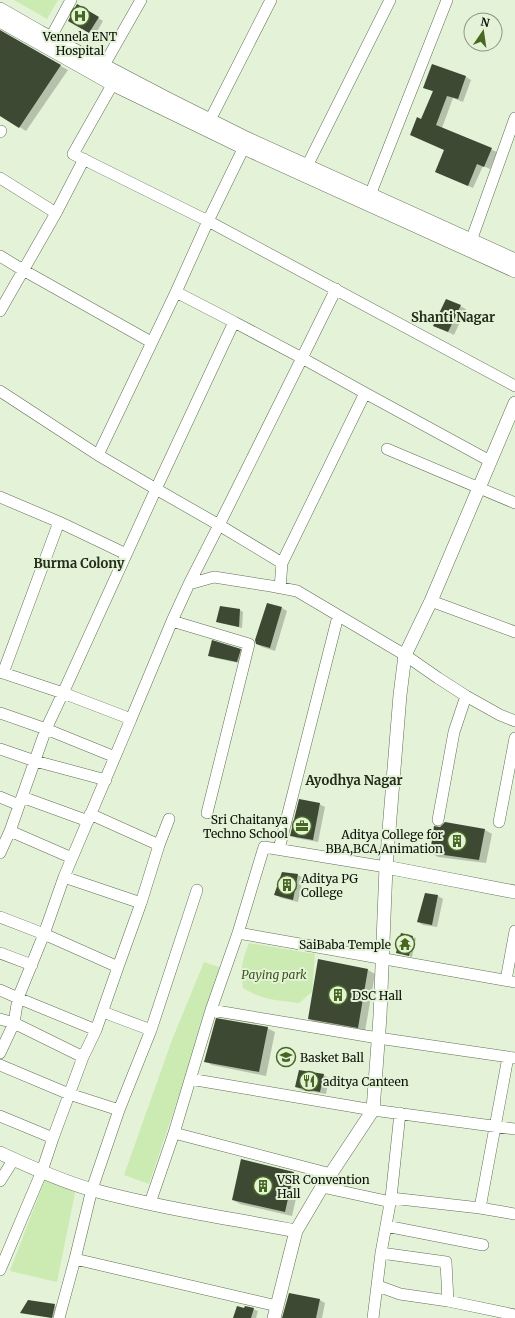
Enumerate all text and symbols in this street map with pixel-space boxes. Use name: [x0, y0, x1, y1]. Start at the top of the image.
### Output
hospital icon: Vennela ENT Hospital: [69, 5, 91, 27]
north arrow: [463, 12, 503, 52]
text: N: [479, 14, 491, 30]
place label: Vennela ENT Hospital: [42, 29, 118, 58]
district label: Shanti Nagar: [411, 309, 495, 326]
district label: Burma Colony: [33, 555, 125, 572]
district label: Ayodhya Nagar: [304, 772, 403, 789]
place label: Sri Chaitanya Techno School: [203, 812, 289, 841]
office icon: Sri Chaitanya Techno School: [291, 815, 313, 837]
place label: Aditya College for BBA,BCA,Animation: [326, 827, 444, 856]
building icon: Aditya College for BBA,BCA,Animation: [446, 830, 468, 852]
place label: Aditya PG College: [300, 871, 358, 900]
building icon: Aditya PG College: [276, 874, 298, 896]
temple icon: SaiBaba Temple: [394, 933, 416, 955]
place label: SaiBaba Temple: [299, 937, 391, 952]
park label: Paying park: [241, 967, 307, 982]
building icon: DSC Hall: [327, 984, 349, 1006]
place label: DSC Hall: [352, 988, 403, 1003]
school or university icon: Basket Ball: [275, 1046, 297, 1068]
place label: Basket Ball: [300, 1050, 364, 1065]
restaurant icon: aditya Canteen: [298, 1070, 320, 1092]
place label: aditya Canteen: [323, 1074, 409, 1089]
place label: VSR Convention Hall: [276, 1172, 370, 1201]
building icon: VSR Convention Hall: [252, 1175, 274, 1197]

